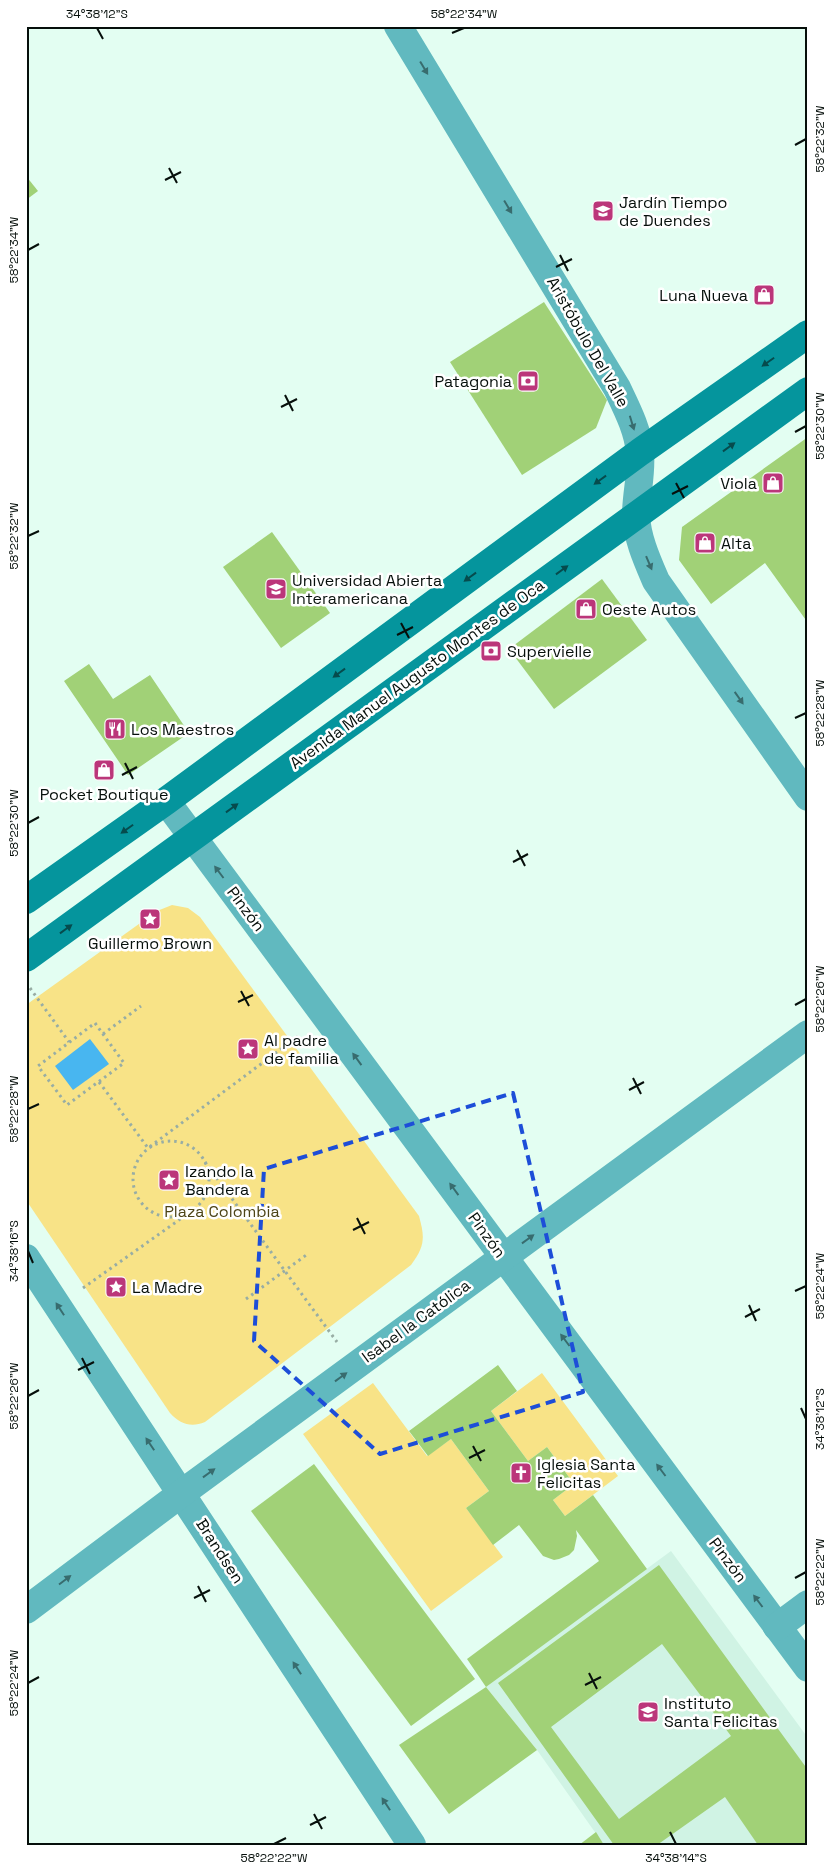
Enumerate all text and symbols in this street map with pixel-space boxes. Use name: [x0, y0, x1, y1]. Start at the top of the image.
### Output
text: 34°38'12"S: [66, 6, 128, 22]
text: 58°22'34"W: [431, 6, 498, 22]
one-way arrow: [419, 61, 428, 74]
text: 58°22'32"W: [812, 105, 828, 172]
place label: Jardín Tiempo de Duendes: [619, 192, 727, 231]
school or university icon: Jardín Tiempo de Duendes: [591, 199, 615, 223]
one-way arrow: [503, 200, 512, 214]
text: 58°22'34"W: [6, 216, 22, 283]
street label: Aristóbulo Del Valle: [542, 273, 634, 411]
shop icon: Luna Nueva: [752, 283, 776, 307]
place label: Luna Nueva: [659, 285, 748, 306]
one-way arrow: [761, 357, 775, 367]
bank icon: Patagonia: [516, 369, 540, 393]
place label: Patagonia: [434, 371, 512, 392]
text: 58°22'30"W: [812, 392, 828, 460]
one-way arrow: [629, 416, 637, 431]
one-way arrow: [722, 442, 736, 452]
shop icon: Viola: [761, 471, 785, 495]
place label: Viola: [720, 473, 757, 494]
one-way arrow: [594, 475, 607, 486]
text: 58°22'32"W: [6, 502, 22, 569]
shop icon: Alta: [693, 531, 717, 555]
place label: Alta: [721, 533, 752, 554]
one-way arrow: [645, 556, 653, 570]
one-way arrow: [555, 564, 568, 575]
place label: Universidad Abierta Interamericana: [292, 570, 442, 609]
one-way arrow: [463, 572, 476, 582]
street label: Avenida Manuel Augusto Montes de Oca: [286, 574, 548, 774]
school or university icon: Universidad Abierta Interamericana: [264, 577, 288, 601]
shop icon: Oeste Autos: [574, 597, 598, 621]
place label: Oeste Autos: [602, 599, 696, 620]
bank icon: Supervielle: [479, 639, 503, 663]
place label: Supervielle: [507, 641, 592, 662]
one-way arrow: [332, 668, 346, 678]
text: 58°22'28"W: [812, 679, 828, 747]
one-way arrow: [734, 691, 744, 705]
restaurant icon: Los Maestros: [103, 717, 127, 741]
place label: Los Maestros: [131, 719, 234, 740]
shop icon: Pocket Boutique: [92, 758, 116, 782]
place label: Pocket Boutique: [40, 784, 168, 805]
text: 58°22'30"W: [6, 789, 22, 857]
one-way arrow: [225, 802, 238, 813]
one-way arrow: [120, 824, 134, 834]
one-way arrow: [213, 866, 224, 879]
street label: Pinzón: [222, 882, 270, 936]
place icon: Guillermo Brown: [138, 907, 162, 931]
one-way arrow: [59, 924, 72, 934]
place label: Guillermo Brown: [88, 933, 212, 954]
text: 58°22'26"W: [812, 965, 828, 1032]
place label: Al padre de familia: [264, 1030, 339, 1069]
place icon: Al padre de familia: [236, 1037, 260, 1061]
one-way arrow: [352, 1052, 362, 1066]
text: 58°22'28"W: [6, 1075, 22, 1143]
place label: Izando la Bandera: [185, 1161, 254, 1200]
place icon: Izando la Bandera: [157, 1168, 181, 1192]
one-way arrow: [448, 1183, 459, 1196]
park label: Plaza Colombia: [164, 1201, 280, 1222]
street label: Pinzón: [463, 1208, 511, 1262]
text: 34°38'16"S: [6, 1220, 22, 1282]
one-way arrow: [521, 1234, 535, 1244]
text: 58°22'24"W: [812, 1252, 828, 1319]
place icon: La Madre: [104, 1275, 128, 1299]
street label: Isabel la Católica: [358, 1275, 474, 1367]
place label: La Madre: [132, 1277, 202, 1298]
one-way arrow: [55, 1302, 65, 1316]
one-way arrow: [559, 1334, 570, 1347]
text: 58°22'26"W: [6, 1362, 22, 1429]
one-way arrow: [334, 1372, 348, 1382]
text: 34°38'12"S: [812, 1388, 828, 1450]
one-way arrow: [145, 1438, 155, 1451]
place label: Iglesia Santa Felicitas: [537, 1454, 635, 1493]
church icon: Iglesia Santa Felicitas: [509, 1461, 533, 1485]
one-way arrow: [656, 1464, 667, 1477]
one-way arrow: [203, 1468, 216, 1478]
street label: Brandsen: [191, 1515, 249, 1587]
street label: Pinzón: [704, 1533, 752, 1587]
text: 58°22'22"W: [812, 1538, 828, 1605]
one-way arrow: [58, 1575, 71, 1586]
one-way arrow: [753, 1594, 763, 1608]
text: 58°22'24"W: [6, 1649, 22, 1716]
one-way arrow: [292, 1661, 302, 1675]
place label: Instituto Santa Felicitas: [664, 1693, 777, 1732]
school or university icon: Instituto Santa Felicitas: [636, 1700, 660, 1724]
one-way arrow: [381, 1797, 390, 1811]
text: 58°22'22"W: [241, 1850, 308, 1866]
text: 34°38'14"S: [645, 1850, 707, 1866]

